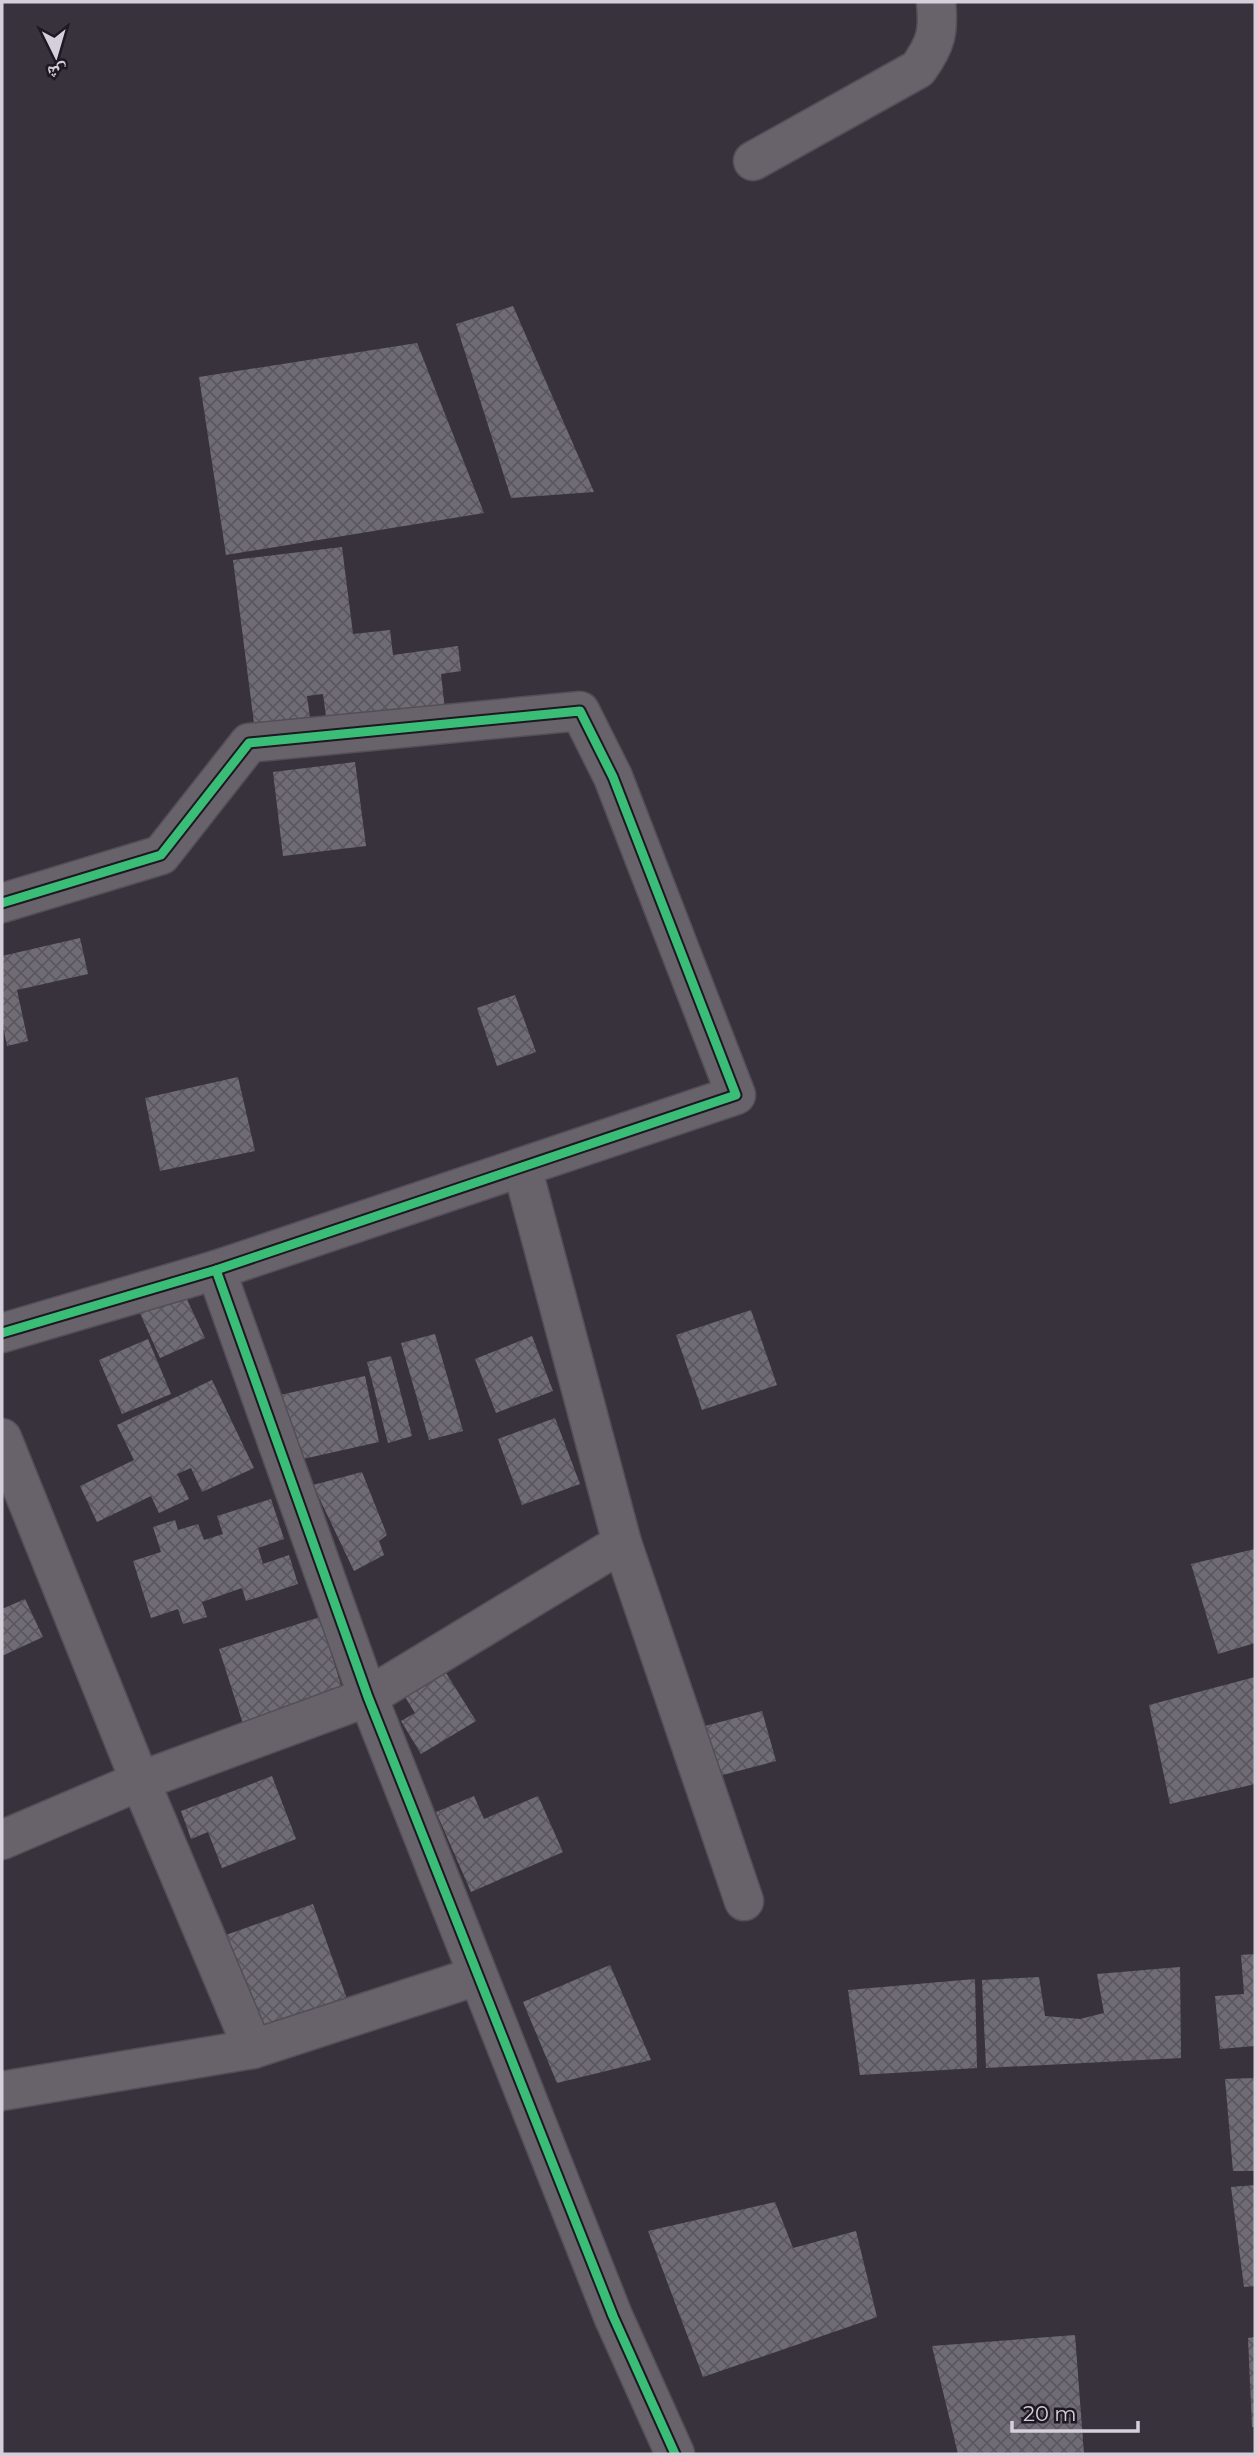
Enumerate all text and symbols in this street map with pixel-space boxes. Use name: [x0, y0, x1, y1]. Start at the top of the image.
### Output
north arrow: [21, 21, 91, 91]
text: ش: [46, 60, 68, 85]
scale bar: [1012, 2390, 1138, 2434]
text: 20 m: [1023, 2401, 1077, 2426]

